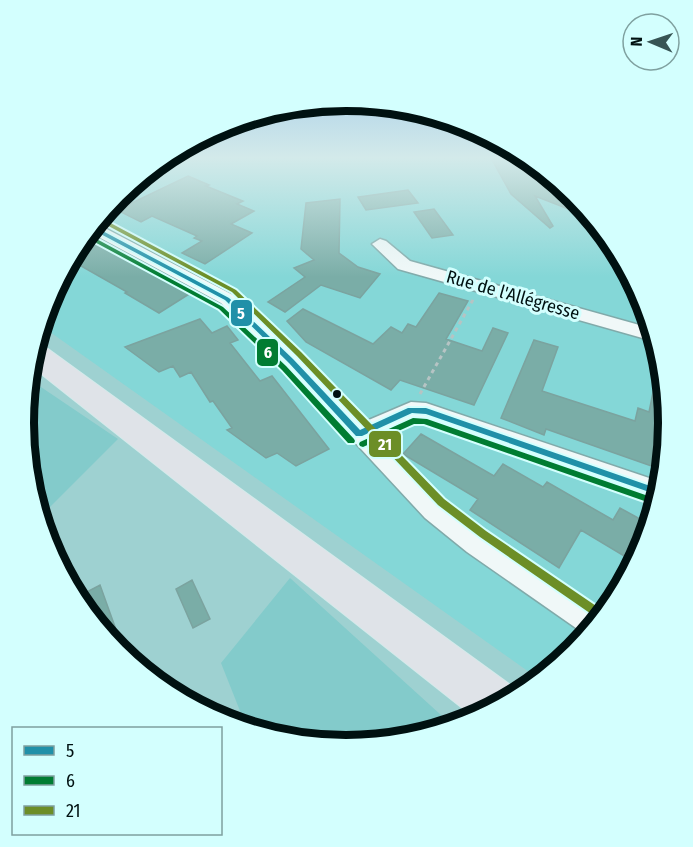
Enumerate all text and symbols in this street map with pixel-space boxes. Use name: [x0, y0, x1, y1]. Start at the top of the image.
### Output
north arrow: [621, 12, 681, 72]
text: N: [627, 36, 646, 47]
street label: Rue de l'Allégresse: [444, 265, 582, 325]
line badge: 5: [230, 299, 253, 327]
text: 5: [237, 304, 245, 323]
line badge: 6: [256, 338, 279, 367]
text: 6: [264, 343, 272, 362]
unlabelled marker: [331, 388, 343, 400]
line badge: 21: [368, 430, 402, 458]
text: 21: [377, 435, 392, 454]
legend: [12, 727, 222, 835]
text: 5: [66, 740, 74, 762]
text: 6: [66, 770, 75, 792]
text: 21: [66, 800, 81, 822]

